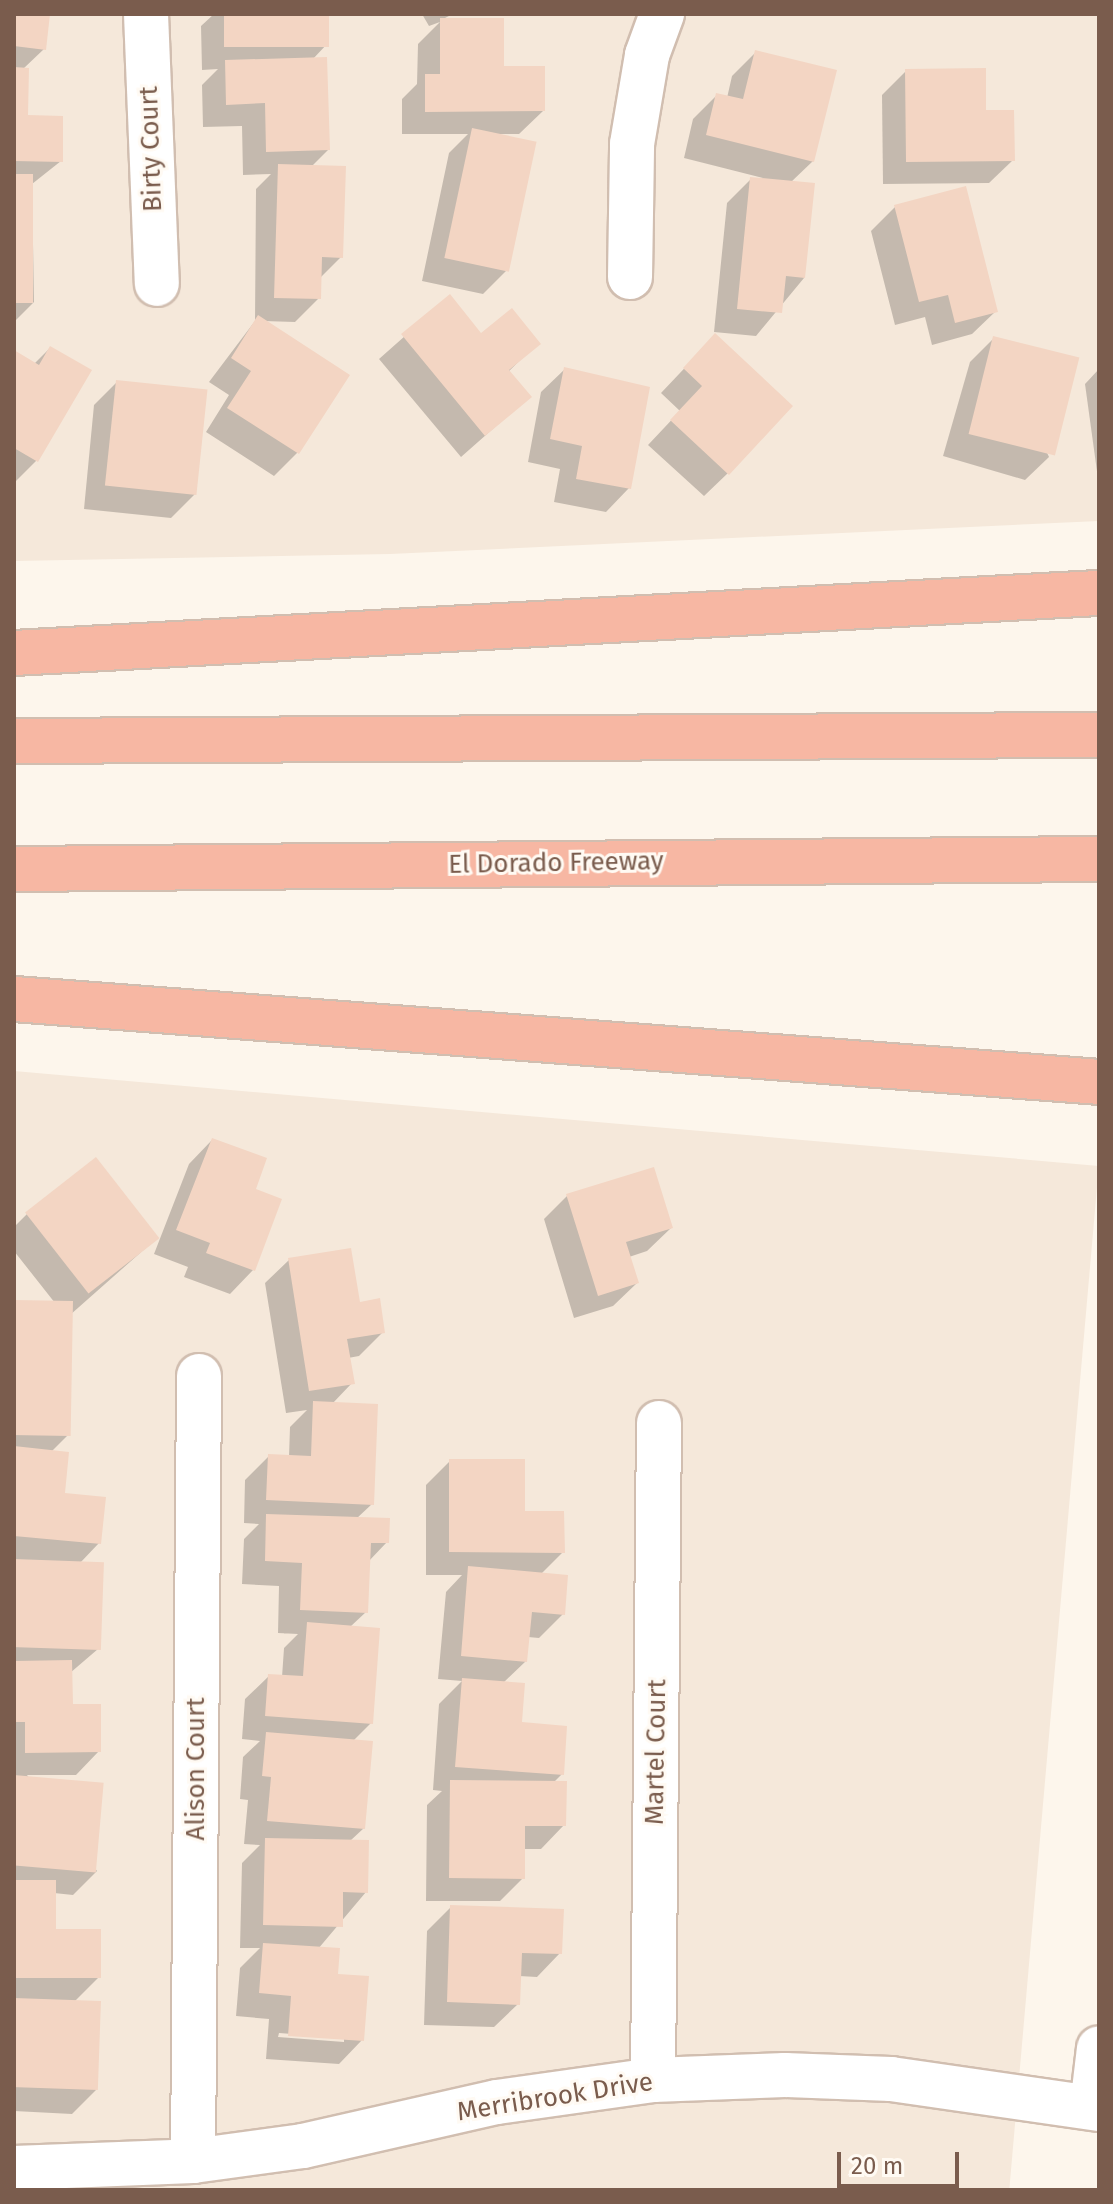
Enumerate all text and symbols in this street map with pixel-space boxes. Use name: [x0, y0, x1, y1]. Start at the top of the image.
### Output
street label: Birty Court: [133, 86, 169, 212]
street label: El Dorado Freeway: [448, 846, 664, 880]
street label: Martel Court: [639, 1679, 673, 1825]
street label: Alison Court: [180, 1697, 212, 1841]
street label: Merribrook Drive: [455, 2066, 655, 2128]
scale bar: [841, 2136, 963, 2186]
text: 20 m: [851, 2152, 903, 2180]

